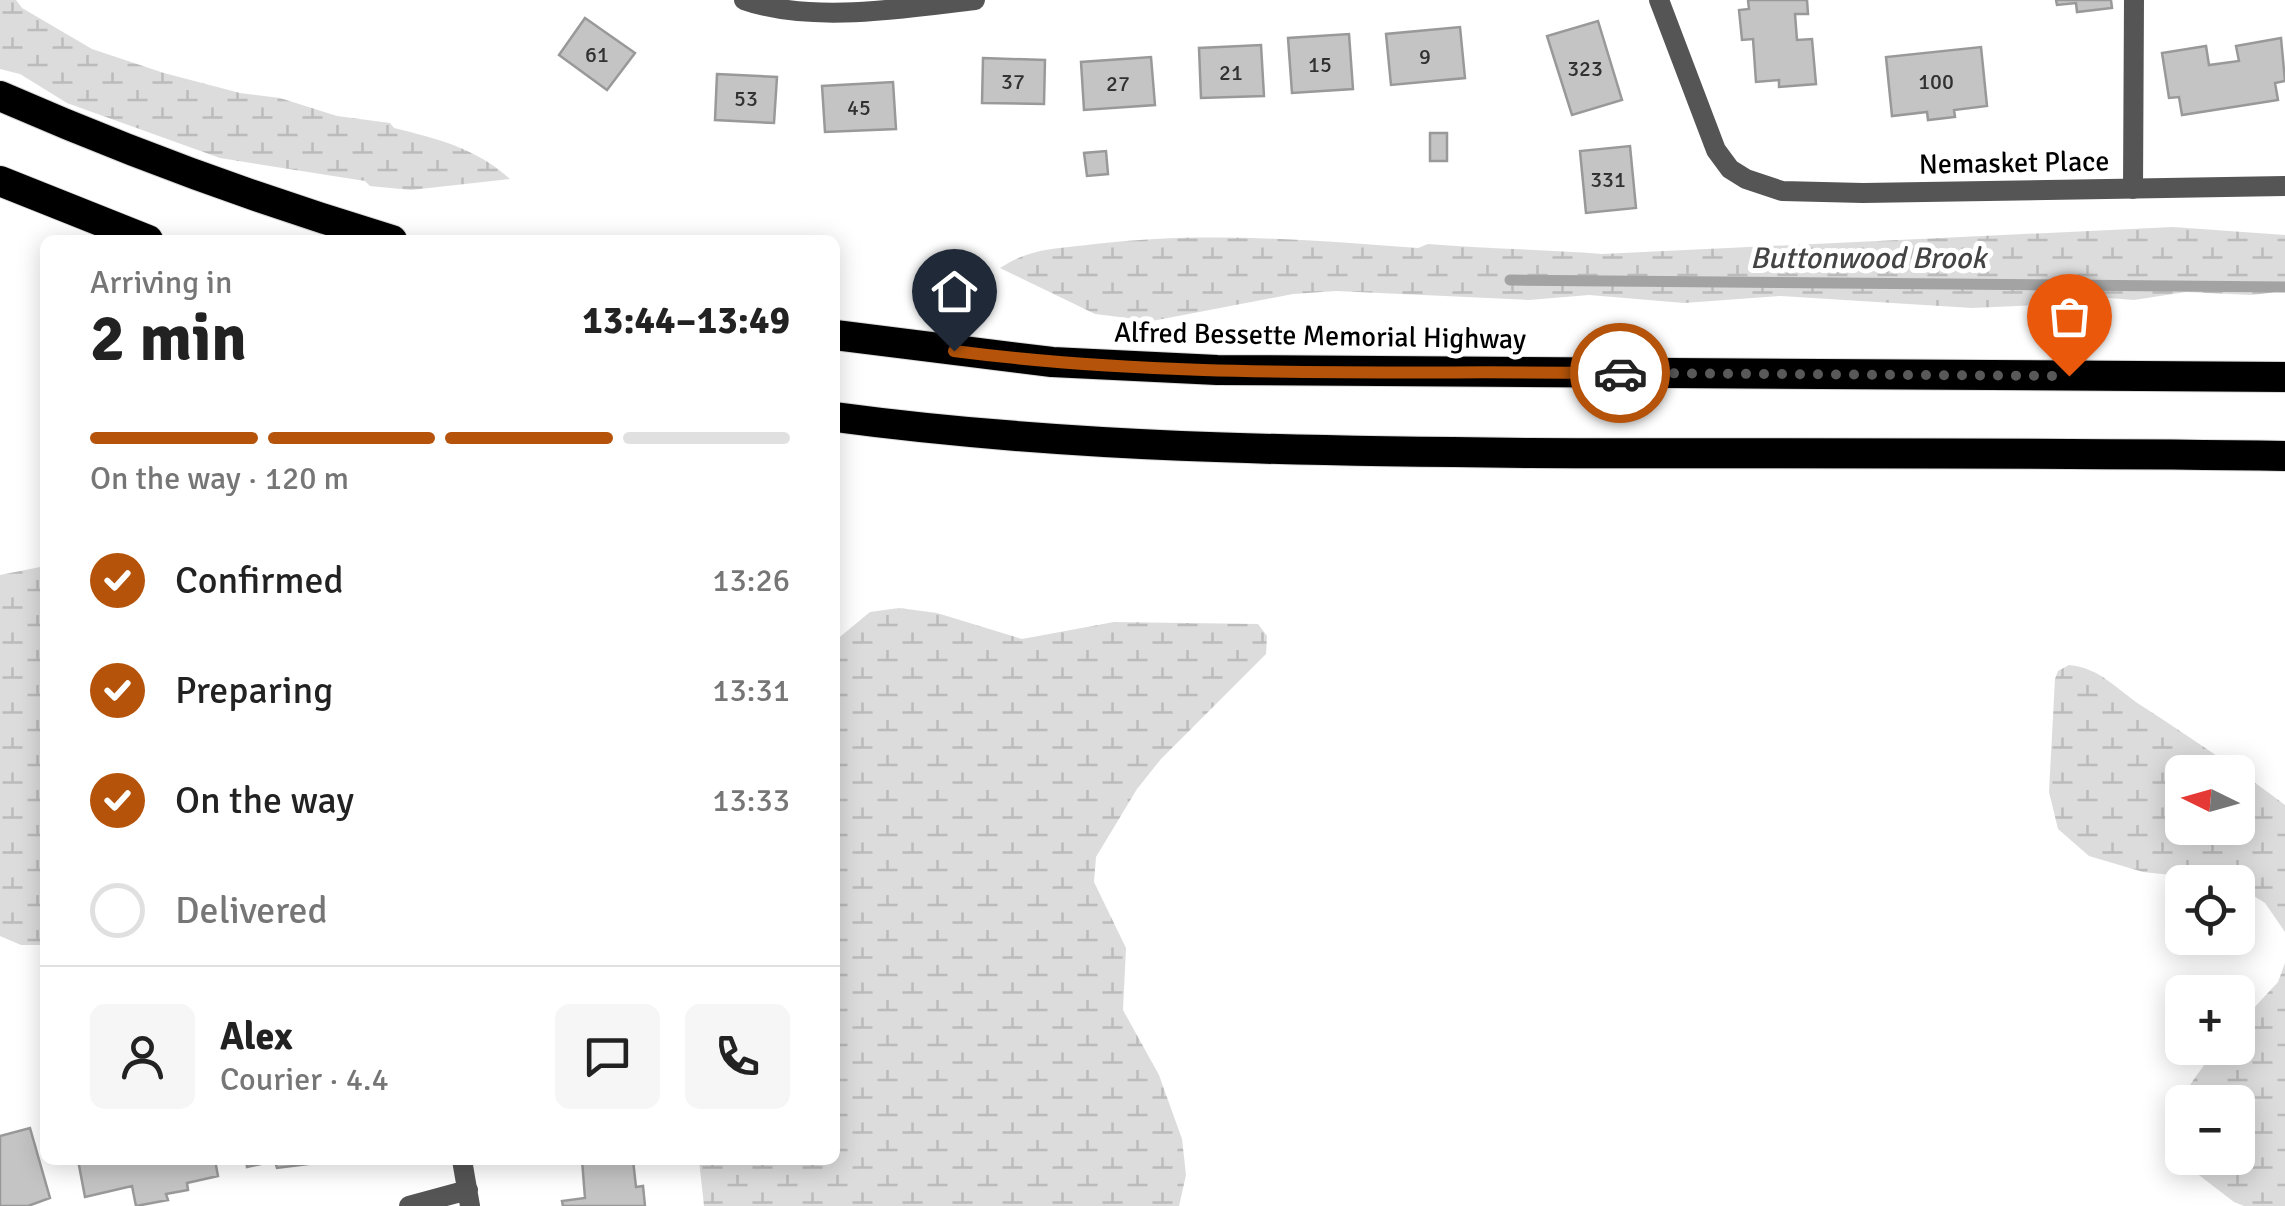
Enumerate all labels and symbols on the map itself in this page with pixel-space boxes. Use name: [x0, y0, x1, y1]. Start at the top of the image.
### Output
house number: 61: [585, 41, 609, 68]
house number: 9: [1419, 43, 1431, 70]
house number: 15: [1308, 51, 1332, 78]
house number: 323: [1567, 55, 1603, 82]
house number: 21: [1219, 59, 1243, 86]
house number: 37: [1001, 68, 1025, 95]
house number: 100: [1918, 68, 1954, 95]
house number: 27: [1106, 70, 1130, 97]
house number: 53: [734, 85, 758, 112]
house number: 45: [847, 94, 871, 121]
street label: Nemasket Place: [1918, 144, 2110, 182]
house number: 331: [1590, 166, 1626, 193]
water label: Buttonwood Brook: [1750, 240, 1989, 277]
pin: [912, 249, 997, 352]
pin: [2027, 274, 2112, 377]
street label: Alfred Bessette Memorial Highway: [1114, 315, 1526, 357]
courier: [1570, 323, 1670, 423]
north arrow: [2165, 755, 2255, 845]

